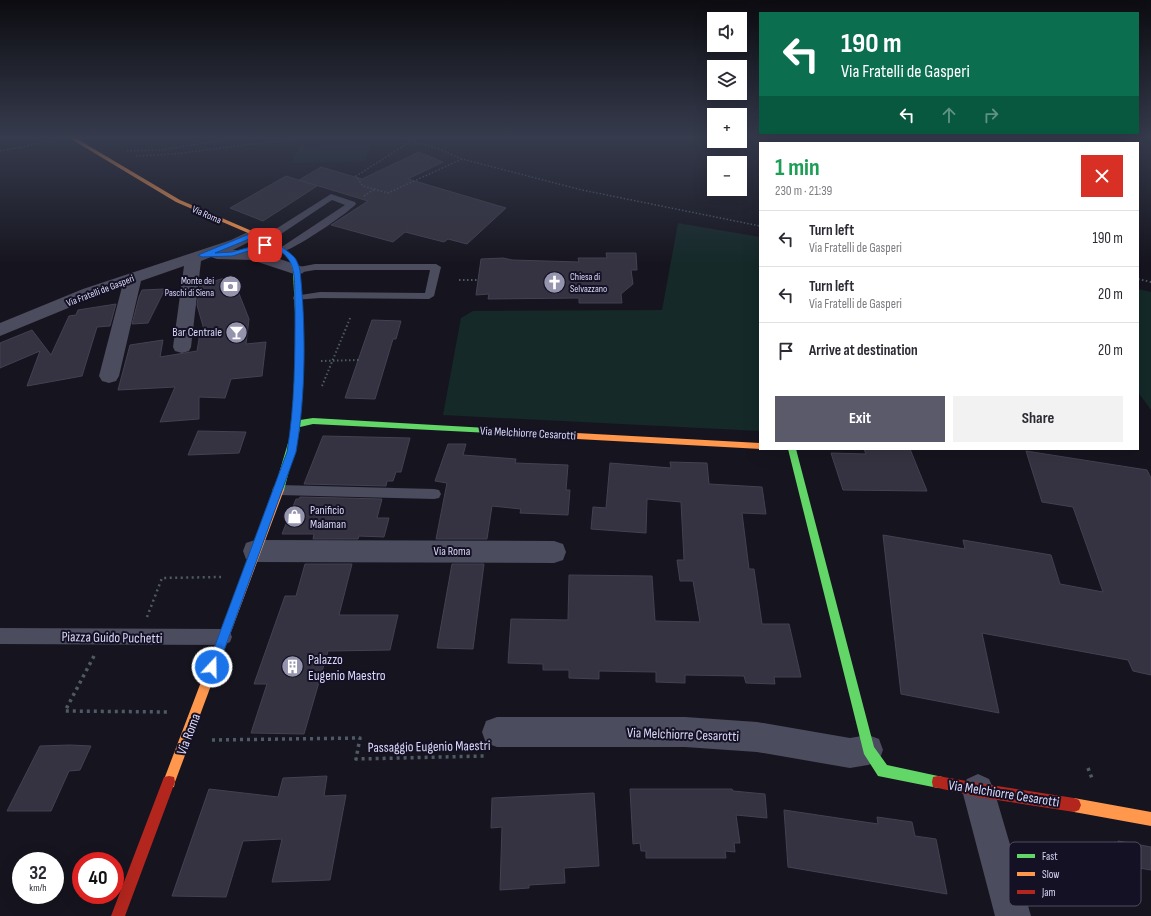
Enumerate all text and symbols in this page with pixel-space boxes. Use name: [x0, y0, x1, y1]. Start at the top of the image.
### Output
map controls: [707, 12, 747, 196]
button: sound: [707, 12, 747, 52]
text: 190 m: [841, 27, 902, 60]
icon: left: [775, 28, 827, 80]
button: layers: [707, 60, 747, 100]
text: Via Fratelli de Gasperi: [841, 61, 970, 82]
icon: left: [896, 104, 918, 126]
icon: ahead: [938, 104, 960, 126]
icon: right: [980, 104, 1002, 126]
button: +: [707, 108, 747, 148]
text: 1 min: [775, 153, 820, 182]
button: close: [1081, 155, 1123, 197]
button: −: [707, 156, 747, 196]
text: 230 m · 21:39: [775, 183, 832, 199]
street label: Via Roma: [190, 203, 223, 227]
text: Turn left: [809, 221, 854, 240]
pin: [248, 228, 282, 262]
icon: left: [775, 228, 797, 250]
text: 190 m: [1092, 229, 1123, 248]
icon: arrive: [254, 234, 276, 256]
text: Via Fratelli de Gasperi: [809, 240, 902, 256]
church icon: Chiesa di Selvazzano: [542, 269, 568, 295]
place label: Chiesa di Selvazzano: [570, 271, 607, 295]
street label: Via Fratelli de Gasperi: [65, 272, 136, 309]
bank icon: Monte dei Paschi di Siena: [217, 273, 243, 299]
place label: Monte dei Paschi di Siena: [165, 275, 214, 299]
text: Turn left: [809, 277, 854, 296]
icon: left: [775, 284, 797, 306]
text: 20 m: [1098, 285, 1123, 304]
text: Via Fratelli de Gasperi: [809, 296, 902, 312]
bar icon: Bar Centrale: [224, 319, 250, 345]
place label: Bar Centrale: [172, 325, 222, 340]
icon: arrive: [775, 340, 797, 362]
text: Arrive at destination: [809, 341, 918, 360]
text: 20 m: [1098, 341, 1123, 360]
button: Exit: [775, 396, 945, 442]
button: Share: [953, 396, 1123, 442]
street label: Via Melchiorre Cesarotti: [480, 423, 576, 444]
place label: Panificio Malaman: [310, 503, 346, 532]
shop icon: Panificio Malaman: [282, 504, 308, 530]
street label: Via Roma: [434, 544, 471, 559]
street label: Piazza Guido Puchetti: [61, 628, 163, 647]
position arrow: [191, 646, 233, 688]
place label: Palazzo Eugenio Maestro: [308, 651, 386, 684]
building icon: Palazzo Eugenio Maestro: [279, 654, 305, 680]
street label: Via Roma: [173, 711, 204, 757]
street label: Via Melchiorre Cesarotti: [627, 724, 739, 745]
street label: Passaggio Eugenio Maestri: [367, 737, 491, 756]
street label: Via Melchiorre Cesarotti: [947, 776, 1061, 811]
legend: [1009, 842, 1141, 906]
text: Fast: [1042, 850, 1058, 863]
speed limit sign: 40: [72, 852, 124, 904]
text: 32: [29, 861, 47, 885]
text: Slow: [1042, 868, 1059, 881]
text: km/h: [29, 882, 47, 894]
text: Jam: [1041, 886, 1056, 899]

